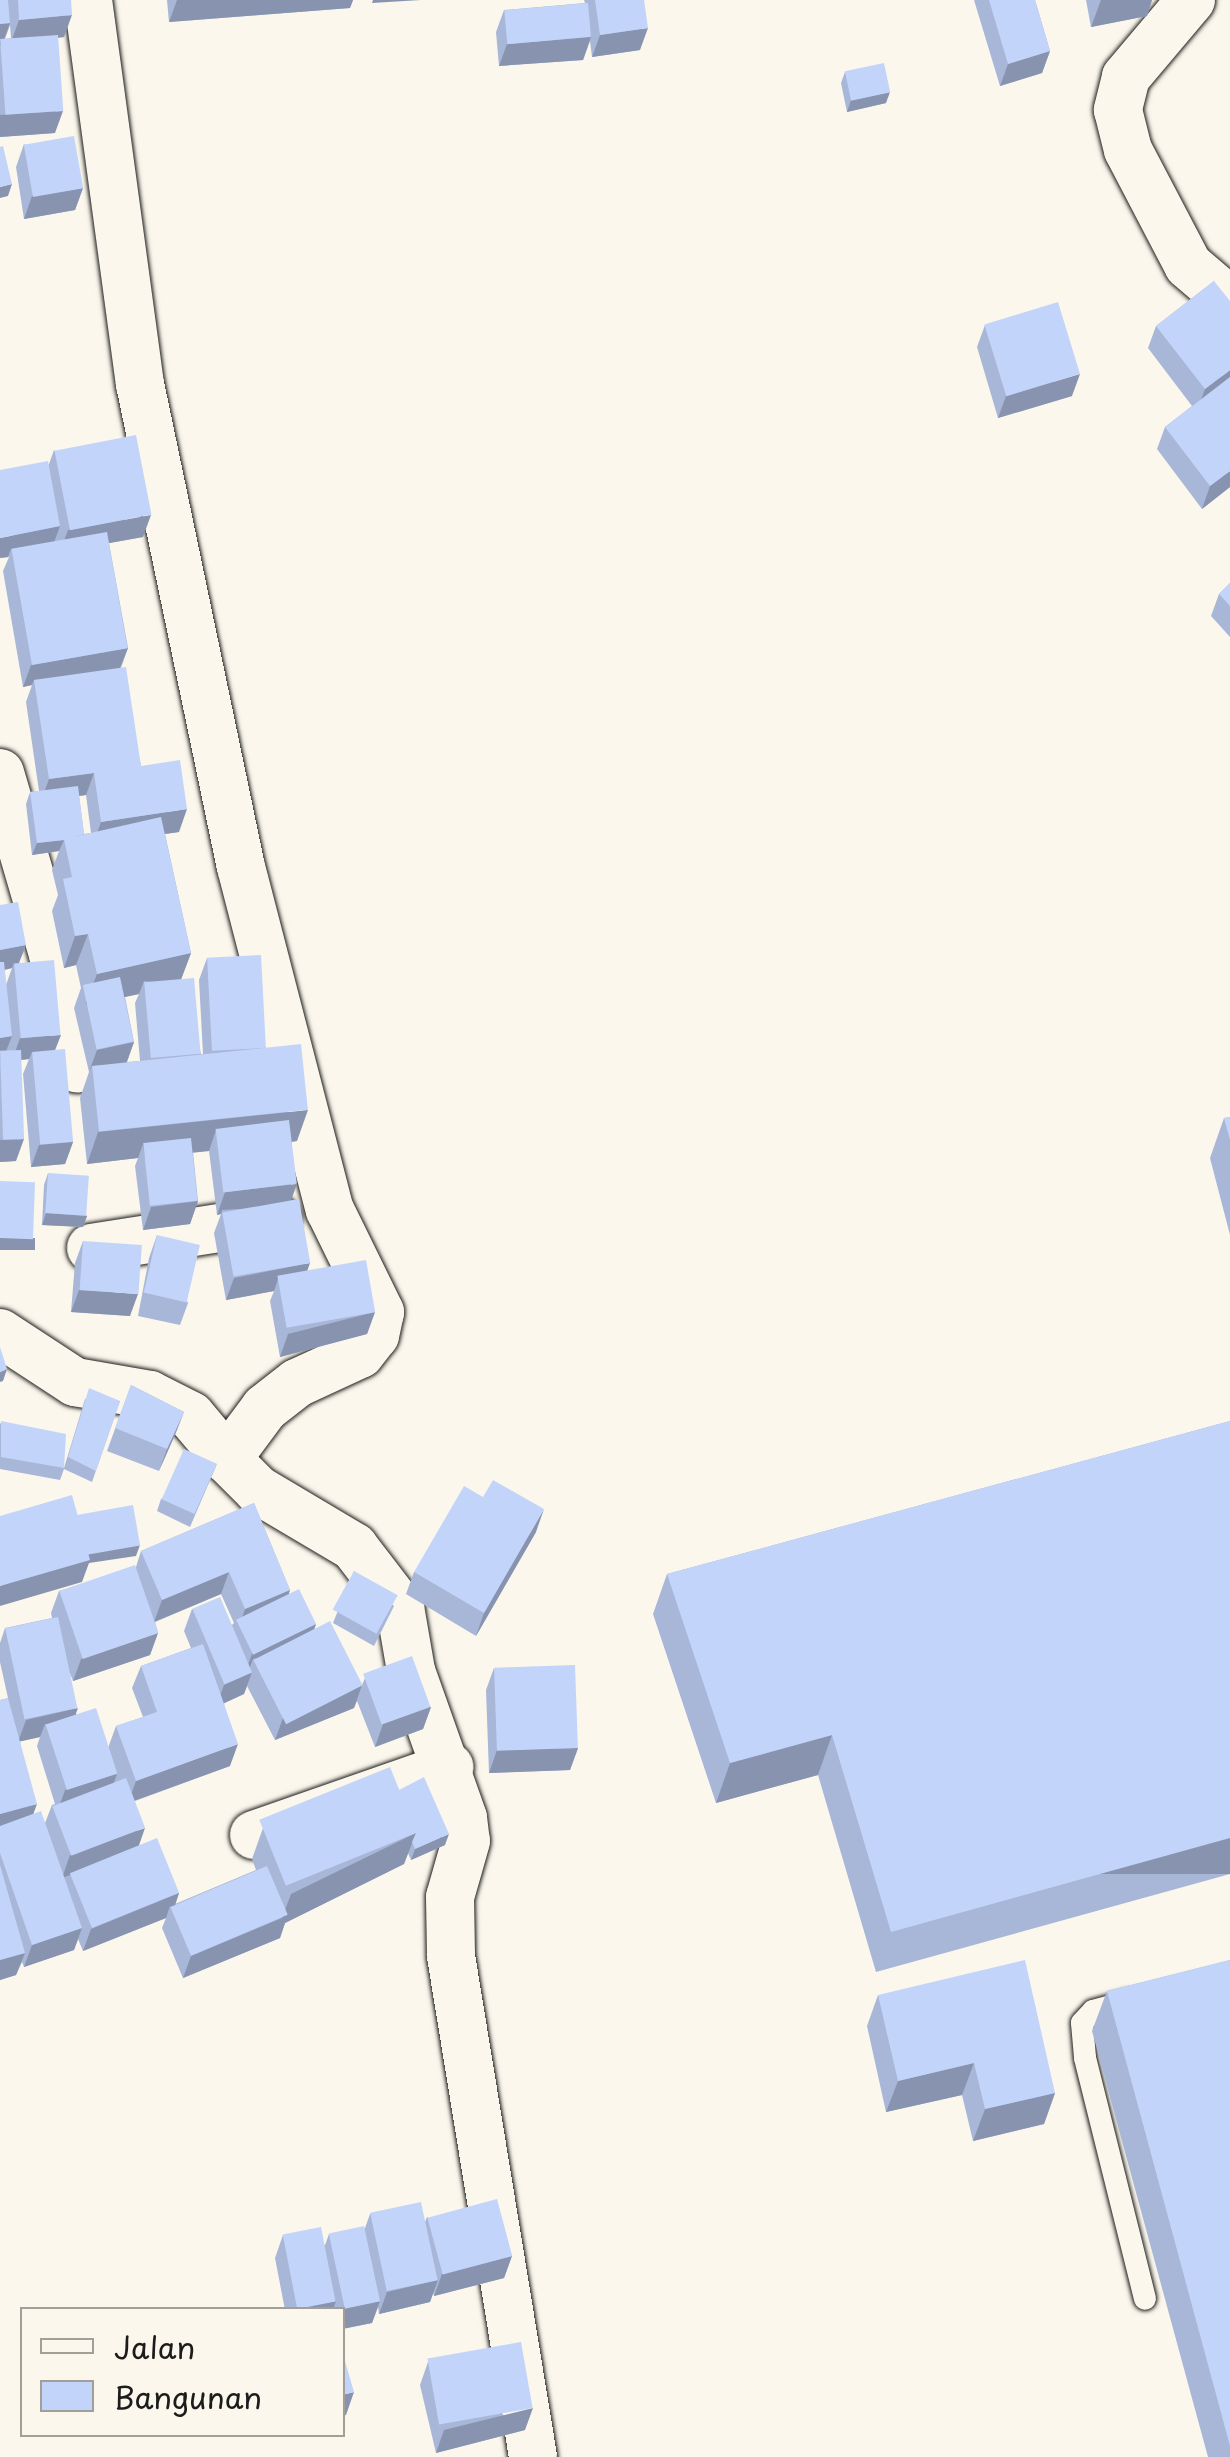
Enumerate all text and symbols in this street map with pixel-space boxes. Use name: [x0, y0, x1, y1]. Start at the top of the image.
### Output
legend: [20, 2307, 345, 2437]
text: Jalan: [114, 2324, 195, 2369]
text: Bangunan: [114, 2374, 262, 2419]

